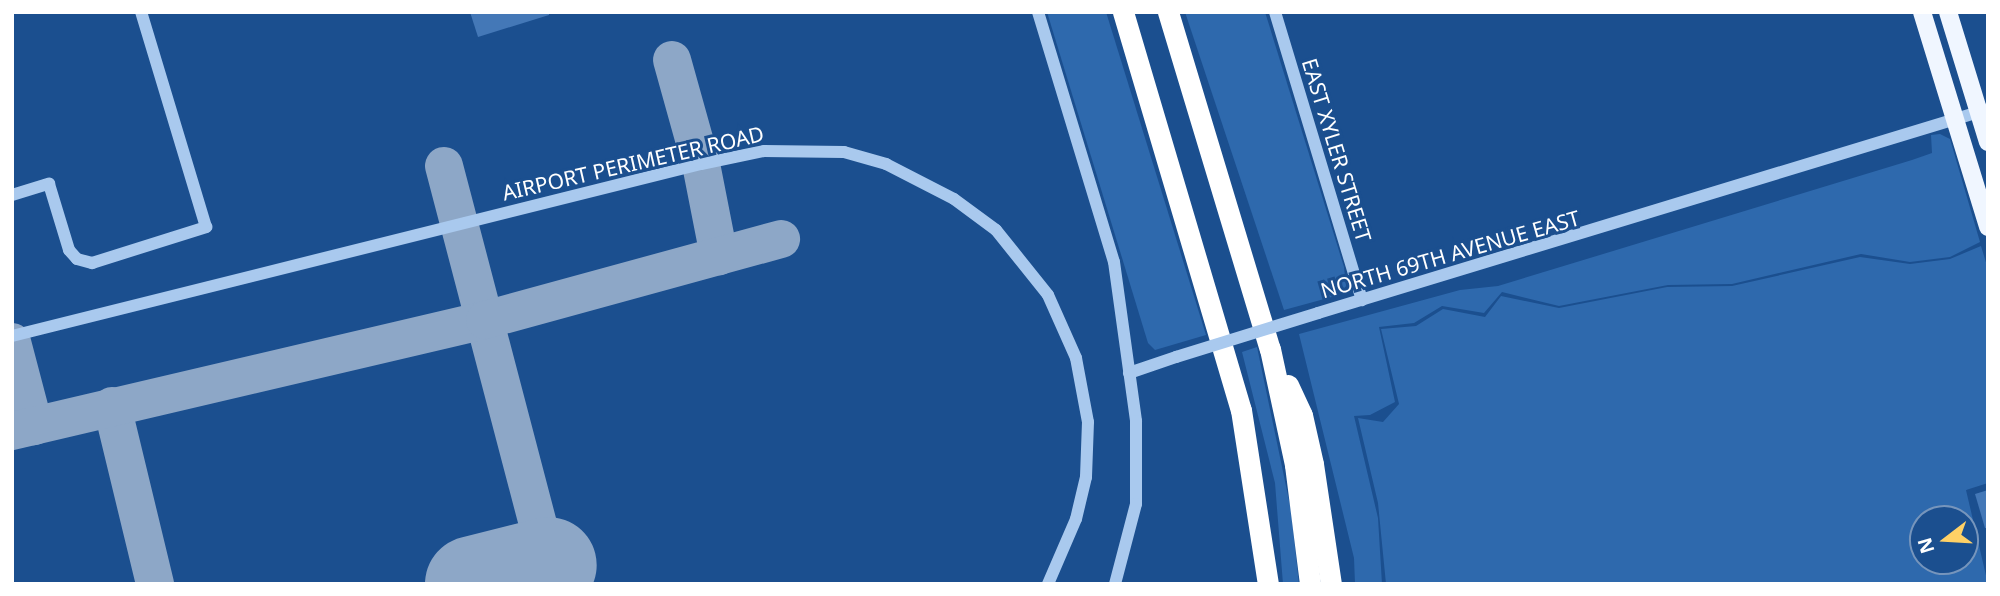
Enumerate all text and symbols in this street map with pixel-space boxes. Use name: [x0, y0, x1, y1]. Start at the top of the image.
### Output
street label: EAST XYLER STREET: [1297, 55, 1377, 245]
street label: AIRPORT PERIMETER ROAD: [500, 121, 766, 205]
street label: NORTH 69TH AVENUE EAST: [1318, 205, 1582, 303]
north arrow: [1909, 505, 1979, 575]
text: N: [1911, 534, 1941, 557]

